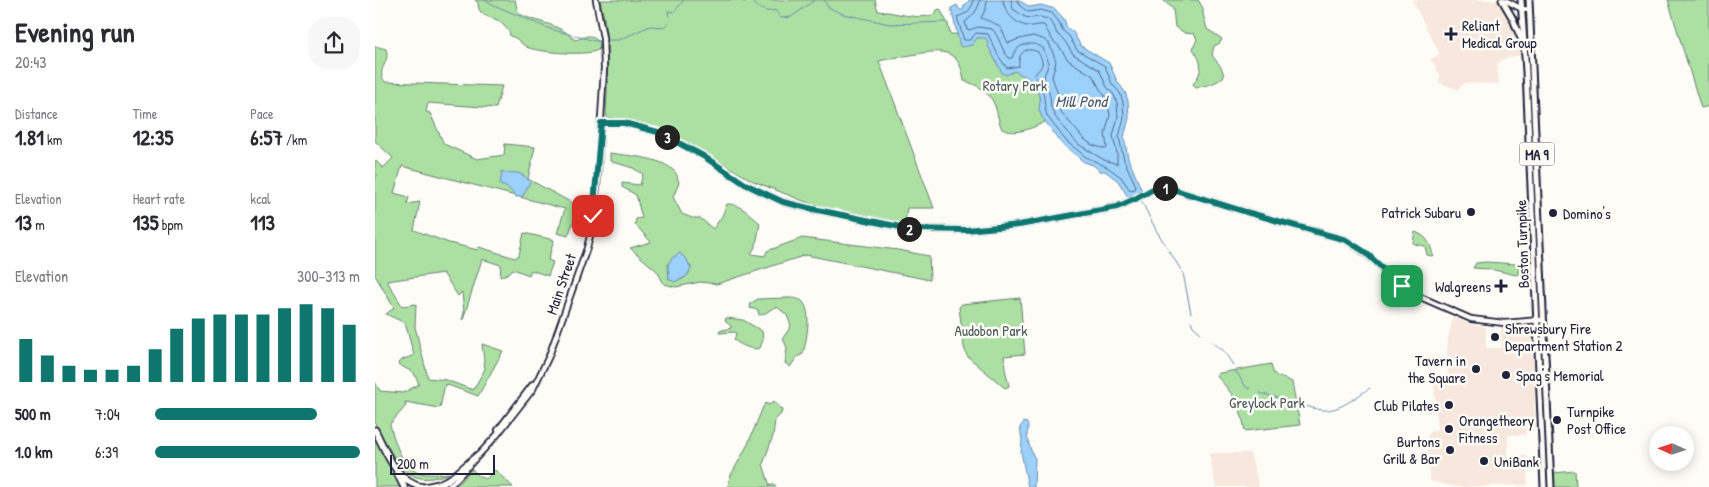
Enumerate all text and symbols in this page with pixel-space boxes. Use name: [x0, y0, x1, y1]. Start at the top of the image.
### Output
text: Evening run: [15, 13, 135, 51]
place label: Reliant Medical Group: [1462, 15, 1537, 53]
button: share: [308, 17, 360, 69]
marker: Reliant Medical Group: [1444, 27, 1458, 41]
text: 20:43: [15, 51, 47, 73]
park label: Rotary Park: [983, 75, 1047, 96]
water label: Mill Pond: [1055, 90, 1109, 112]
text: Distance: [15, 104, 58, 123]
text: Time: [133, 104, 157, 123]
text: Pace: [250, 104, 274, 123]
text: 1.81: [15, 123, 44, 152]
text: 12:35: [133, 123, 173, 152]
text: 6:57: [250, 123, 283, 152]
pin: 3: [655, 124, 679, 150]
text: 3: [664, 128, 671, 147]
text: km: [44, 130, 62, 149]
text: /km: [283, 130, 307, 149]
road number: MA 9: [1519, 142, 1555, 166]
pin: 1: [1153, 176, 1177, 200]
text: 1: [1163, 179, 1168, 198]
text: Elevation: [15, 189, 62, 208]
text: Heart rate: [133, 189, 185, 208]
text: kcal: [250, 189, 271, 208]
pin: [572, 195, 614, 237]
street label: Boston Turnpike: [1510, 199, 1534, 289]
icon: check: [579, 202, 607, 230]
place label: Patrick Subaru: [1381, 202, 1461, 223]
place label: Domino's: [1563, 203, 1611, 224]
marker: Patrick Subaru: [1465, 206, 1477, 218]
marker: Domino's: [1547, 207, 1559, 219]
text: 13: [15, 208, 32, 237]
text: 135: [133, 208, 159, 237]
text: 113: [250, 208, 275, 237]
text: m: [32, 215, 45, 234]
text: bpm: [159, 215, 183, 234]
pin: 2: [897, 216, 921, 242]
text: 2: [906, 220, 913, 239]
street label: Main Street: [541, 250, 582, 317]
text: Elevation: [15, 265, 68, 287]
text: 300–313 m: [297, 265, 360, 287]
pin: [1381, 265, 1423, 307]
icon: arrive: [1388, 272, 1416, 300]
place label: Walgreens: [1435, 276, 1491, 297]
marker: Walgreens: [1495, 280, 1507, 292]
place label: Shrewsbury Fire Department Station 2: [1505, 318, 1623, 356]
park label: Audobon Park: [955, 320, 1027, 341]
marker: Shrewsbury Fire Department Station 2: [1489, 331, 1501, 343]
place label: Tavern in the Square: [1408, 350, 1466, 388]
marker: Tavern in the Square: [1470, 363, 1482, 375]
place label: Spag's Memorial: [1516, 365, 1604, 386]
marker: Spag's Memorial: [1500, 369, 1512, 381]
park label: Greylock Park: [1229, 392, 1305, 413]
place label: Club Pilates: [1374, 395, 1439, 416]
marker: Club Pilates: [1443, 399, 1455, 411]
place label: Turnpike Post Office: [1567, 401, 1626, 439]
text: 500 m: [15, 403, 51, 425]
text: 7:04: [95, 403, 120, 425]
place label: Orangetheory Fitness: [1458, 410, 1534, 448]
marker: Turnpike Post Office: [1551, 414, 1563, 426]
marker: Orangetheory Fitness: [1443, 423, 1455, 435]
north arrow: [1649, 426, 1694, 471]
map controls: [1649, 426, 1694, 471]
place label: Burtons Grill & Bar: [1383, 431, 1440, 469]
text: 1.0 km: [15, 441, 53, 463]
text: 6:39: [95, 441, 118, 463]
marker: Burtons Grill & Bar: [1444, 444, 1456, 456]
place label: UniBank: [1494, 451, 1539, 472]
scale bar: [390, 452, 495, 475]
text: 200 m: [397, 454, 429, 473]
marker: UniBank: [1478, 455, 1490, 467]

